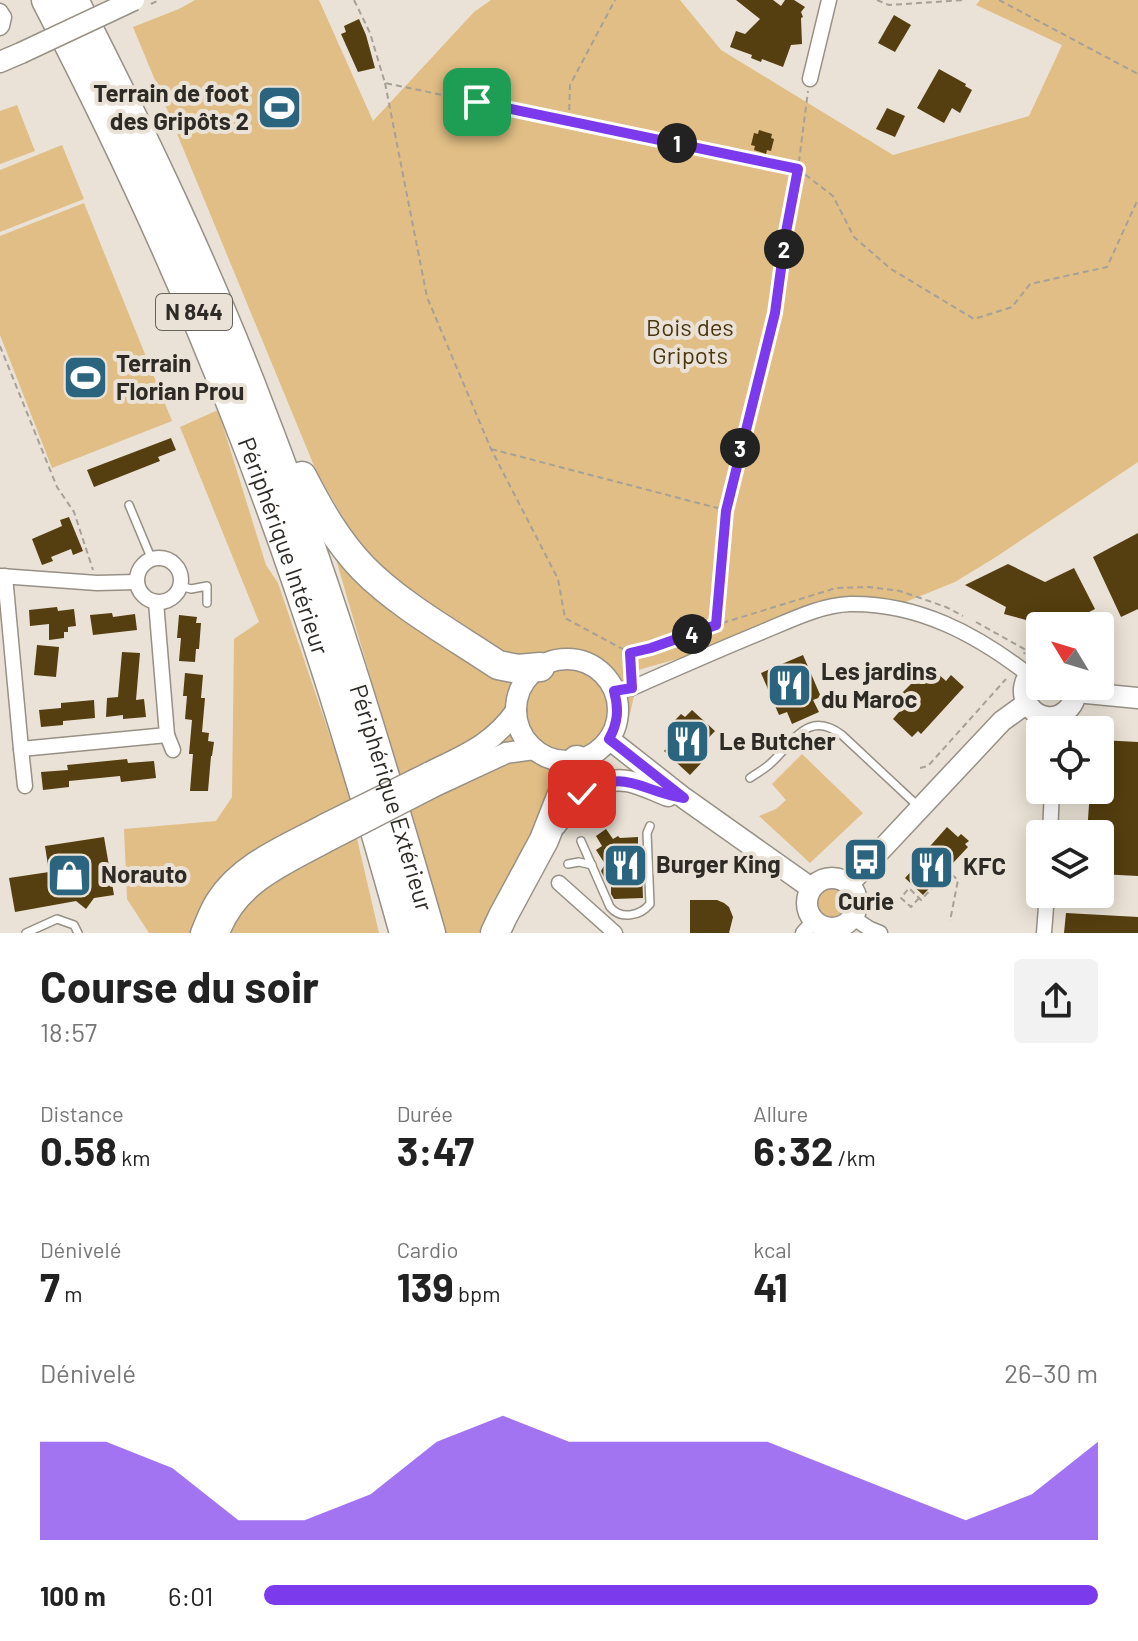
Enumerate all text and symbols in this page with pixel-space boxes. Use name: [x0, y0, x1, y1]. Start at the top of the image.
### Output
pin: [443, 68, 511, 136]
place label: Terrain de foot des Gripôts 2: [93, 78, 249, 135]
icon: arrive: [455, 80, 499, 124]
sports icon: Terrain de foot des Gripôts 2: [256, 84, 304, 132]
pin: 1: [657, 123, 697, 163]
text: 1: [673, 130, 681, 156]
pin: 2: [764, 229, 804, 269]
text: 2: [778, 236, 790, 262]
road number: N 844: [156, 294, 232, 330]
park label: Bois des Gripots: [646, 312, 734, 369]
place label: Terrain Florian Prou: [116, 348, 244, 405]
sports icon: Terrain Florian Prou: [61, 354, 109, 402]
pin: 3: [720, 428, 760, 468]
street label: Périphérique Intérieur: [233, 433, 336, 658]
text: 3: [734, 435, 746, 461]
north arrow: [1026, 612, 1114, 700]
map controls: [1026, 612, 1114, 908]
pin: 4: [672, 614, 712, 654]
text: 4: [685, 621, 699, 647]
place label: Les jardins du Maroc: [821, 656, 937, 713]
restaurant icon: Les jardins du Maroc: [766, 662, 814, 710]
street label: Périphérique Extérieur: [344, 680, 440, 914]
button: locate: [1026, 716, 1114, 804]
restaurant icon: Le Butcher: [664, 718, 712, 766]
place label: Le Butcher: [719, 726, 836, 755]
pin: [548, 760, 616, 828]
icon: check: [560, 772, 604, 816]
button: layers: [1026, 820, 1114, 908]
bus stop icon: Curie: [842, 836, 890, 884]
restaurant icon: Burger King: [601, 841, 649, 889]
restaurant icon: KFC: [908, 843, 956, 891]
place label: Burger King: [656, 849, 781, 878]
shop icon: Norauto: [46, 851, 94, 899]
place label: KFC: [963, 851, 1006, 880]
place label: Norauto: [101, 859, 187, 888]
place label: Curie: [838, 886, 894, 915]
text: Course du soir: [40, 959, 319, 1012]
button: share: [1014, 959, 1098, 1043]
text: 18:57: [40, 1016, 97, 1047]
text: Distance: [40, 1100, 124, 1126]
text: Durée: [397, 1100, 453, 1126]
text: Allure: [753, 1100, 808, 1126]
text: 0.58: [40, 1126, 117, 1174]
text: 3:47: [397, 1126, 474, 1174]
text: 6:32: [753, 1126, 833, 1174]
text: km: [117, 1144, 150, 1170]
text: /km: [833, 1144, 876, 1170]
text: Dénivelé: [40, 1236, 121, 1262]
text: Cardio: [397, 1236, 459, 1262]
text: kcal: [753, 1236, 792, 1262]
text: 7: [40, 1262, 60, 1310]
text: 139: [397, 1262, 454, 1310]
text: 41: [753, 1262, 788, 1310]
text: m: [60, 1280, 82, 1306]
text: bpm: [454, 1280, 500, 1306]
text: Dénivelé: [40, 1357, 136, 1388]
text: 26–30 m: [1004, 1357, 1098, 1388]
text: 100 m: [40, 1580, 106, 1611]
text: 6:01: [168, 1580, 213, 1611]

